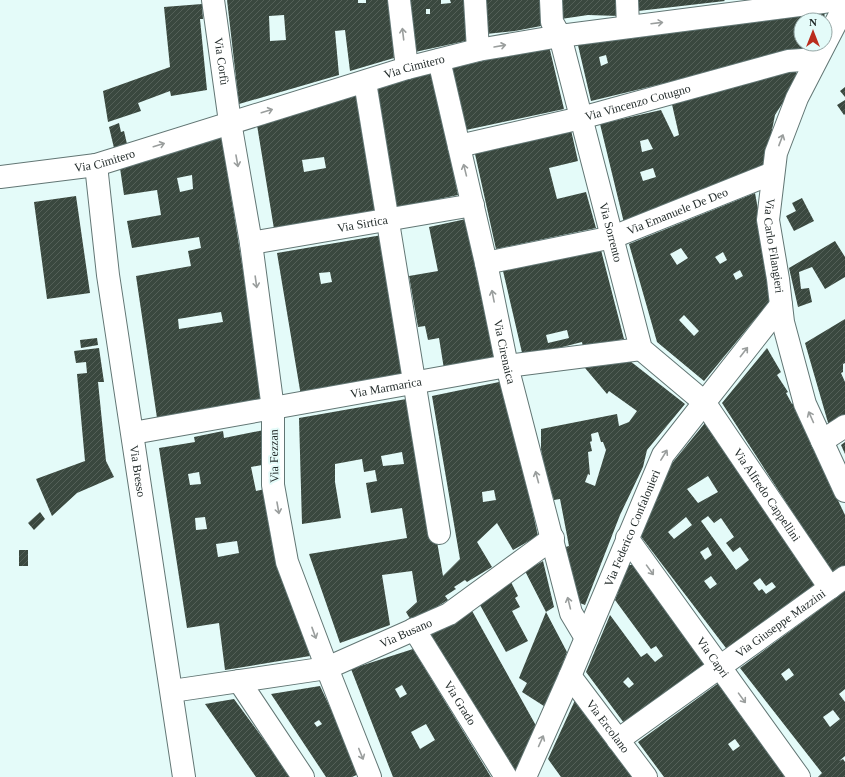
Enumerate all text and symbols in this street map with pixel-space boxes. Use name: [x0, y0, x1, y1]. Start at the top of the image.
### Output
north arrow: [793, 12, 833, 52]
text: N: [809, 16, 817, 28]
one-way arrow: [650, 19, 663, 27]
one-way arrow: [399, 28, 407, 41]
street label: Via Corfù: [211, 37, 232, 86]
one-way arrow: [494, 42, 507, 50]
street label: Via Cimitero: [382, 52, 446, 82]
street label: Via Vincenzo Cotugno: [583, 81, 692, 124]
one-way arrow: [261, 107, 274, 114]
one-way arrow: [778, 135, 785, 147]
one-way arrow: [153, 140, 165, 148]
street label: Via Cimitero: [73, 146, 137, 175]
one-way arrow: [233, 154, 241, 167]
one-way arrow: [460, 163, 468, 176]
street label: Via Emanuele De Deo: [625, 185, 730, 238]
street label: Via Carlo Filangieri: [761, 197, 787, 295]
street label: Via Sorrento: [596, 201, 625, 264]
street label: Via Sirtica: [336, 213, 389, 235]
one-way arrow: [252, 275, 260, 288]
one-way arrow: [489, 290, 497, 303]
street label: Via Cirenaica: [491, 318, 519, 386]
one-way arrow: [739, 347, 748, 358]
street label: Via Marmarica: [349, 374, 423, 401]
one-way arrow: [807, 412, 814, 424]
street label: Via Fezzan: [267, 429, 281, 483]
street label: Via Bresso: [127, 444, 149, 498]
street label: Via Alfredo Cappellini: [730, 446, 804, 545]
one-way arrow: [660, 449, 668, 461]
street label: Via Federico Confalonieri: [601, 467, 663, 589]
one-way arrow: [532, 471, 540, 484]
one-way arrow: [274, 501, 282, 514]
one-way arrow: [646, 564, 654, 575]
street label: Via Giuseppe Mazzini: [733, 586, 829, 660]
one-way arrow: [565, 597, 572, 610]
street label: Via Busano: [378, 615, 434, 651]
one-way arrow: [310, 626, 318, 638]
street label: Via Capri: [694, 634, 732, 681]
street label: Via Grado: [441, 678, 479, 728]
one-way arrow: [738, 692, 746, 703]
street label: Via Ercolano: [583, 697, 632, 756]
one-way arrow: [538, 736, 545, 748]
one-way arrow: [358, 747, 365, 759]

